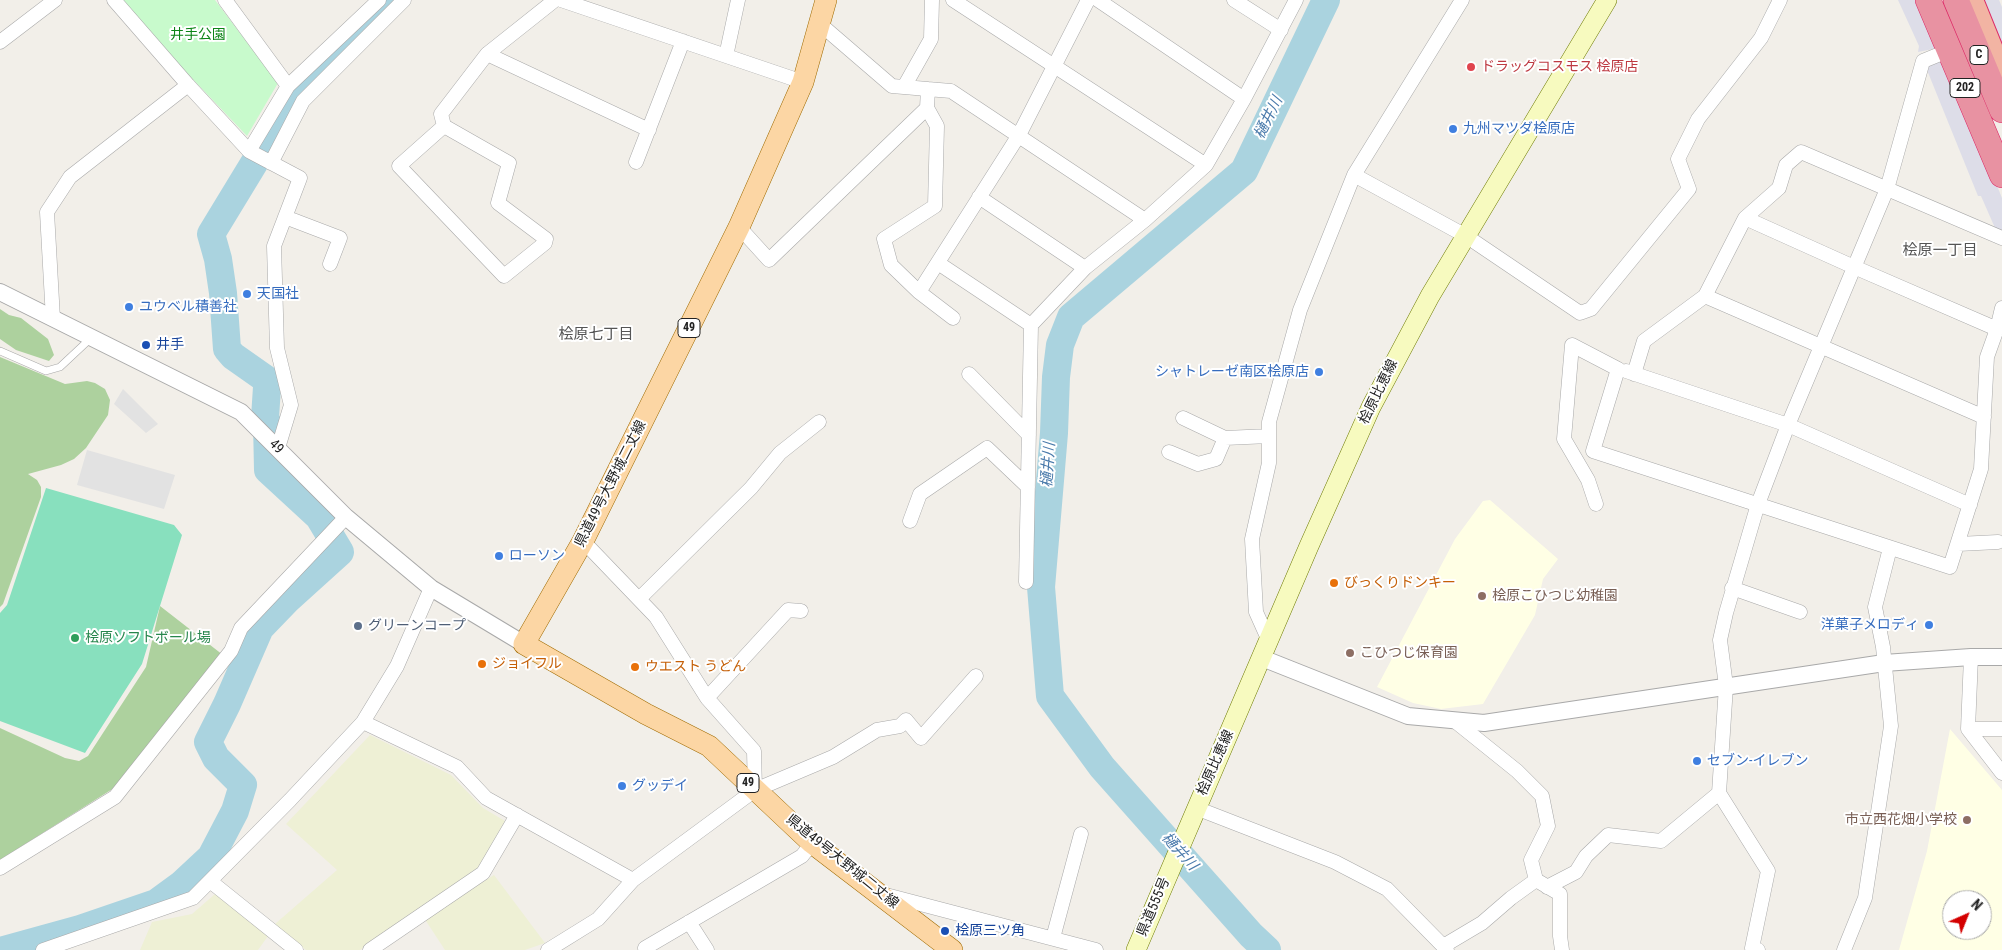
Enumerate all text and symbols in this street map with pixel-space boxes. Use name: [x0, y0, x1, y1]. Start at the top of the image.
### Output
park label: 井手公園: [170, 27, 226, 43]
road number: C: [1970, 46, 1988, 64]
place label: ドラッグコスモス 桧原店: [1481, 59, 1638, 75]
marker: ドラッグコスモス 桧原店: [1465, 61, 1477, 73]
road number: 202: [1950, 78, 1980, 98]
water label: 樋井川: [1251, 94, 1287, 142]
place label: 九州マツダ桧原店: [1463, 121, 1575, 137]
marker: 九州マツダ桧原店: [1447, 123, 1459, 135]
district label: 桧原一丁目: [1903, 242, 1977, 260]
place label: 天国社: [257, 286, 299, 302]
marker: 天国社: [241, 288, 253, 300]
place label: ユウベル積善社: [139, 299, 237, 315]
marker: ユウベル積善社: [123, 301, 135, 313]
road number: 49: [678, 318, 700, 338]
district label: 桧原七丁目: [559, 326, 633, 344]
place label: 井手: [156, 337, 184, 353]
marker: 井手: [140, 339, 152, 351]
street label: 桧原比恵線: [1356, 357, 1402, 427]
place label: シャトレーゼ南区桧原店: [1155, 364, 1309, 380]
marker: シャトレーゼ南区桧原店: [1313, 366, 1325, 378]
street label: 県道49号大野城二丈線: [572, 418, 650, 550]
street label: 49: [265, 436, 287, 458]
water label: 樋井川: [1038, 442, 1060, 488]
place label: ローソン: [509, 548, 565, 564]
marker: ローソン: [493, 550, 505, 562]
place label: びっくりドンキー: [1344, 575, 1456, 591]
marker: びっくりドンキー: [1328, 577, 1340, 589]
place label: 桧原こひつじ幼稚園: [1492, 588, 1618, 604]
marker: 桧原こひつじ幼稚園: [1476, 590, 1488, 602]
place label: 洋菓子メロディ: [1821, 617, 1919, 633]
place label: グリーンコープ: [368, 618, 466, 634]
marker: 洋菓子メロディ: [1923, 619, 1935, 631]
marker: グリーンコープ: [352, 620, 364, 632]
place label: 桧原ソフトボール場: [85, 630, 211, 646]
marker: 桧原ソフトボール場: [69, 632, 81, 644]
place label: こひつじ保育園: [1360, 645, 1458, 661]
marker: こひつじ保育園: [1344, 647, 1356, 659]
place label: ジョイフル: [492, 656, 562, 672]
marker: ジョイフル: [476, 658, 488, 670]
place label: ウエスト うどん: [645, 659, 746, 675]
marker: ウエスト うどん: [629, 661, 641, 673]
street label: 桧原比恵線: [1194, 728, 1238, 798]
place label: セブン-イレブン: [1707, 753, 1808, 769]
marker: セブン-イレブン: [1691, 755, 1703, 767]
road number: 49: [737, 774, 759, 792]
place label: グッデイ: [632, 778, 688, 794]
marker: グッデイ: [616, 780, 628, 792]
street label: 県道49号大野城二丈線: [782, 811, 902, 913]
place label: 市立西花畑小学校: [1845, 812, 1957, 828]
marker: 市立西花畑小学校: [1961, 814, 1973, 826]
water label: 樋井川: [1157, 829, 1201, 875]
street label: 県道555号: [1134, 875, 1174, 939]
north arrow: [1942, 890, 1992, 940]
text: N: [1968, 896, 1985, 914]
place label: 桧原三ツ角: [955, 923, 1025, 939]
marker: 桧原三ツ角: [939, 925, 951, 937]

